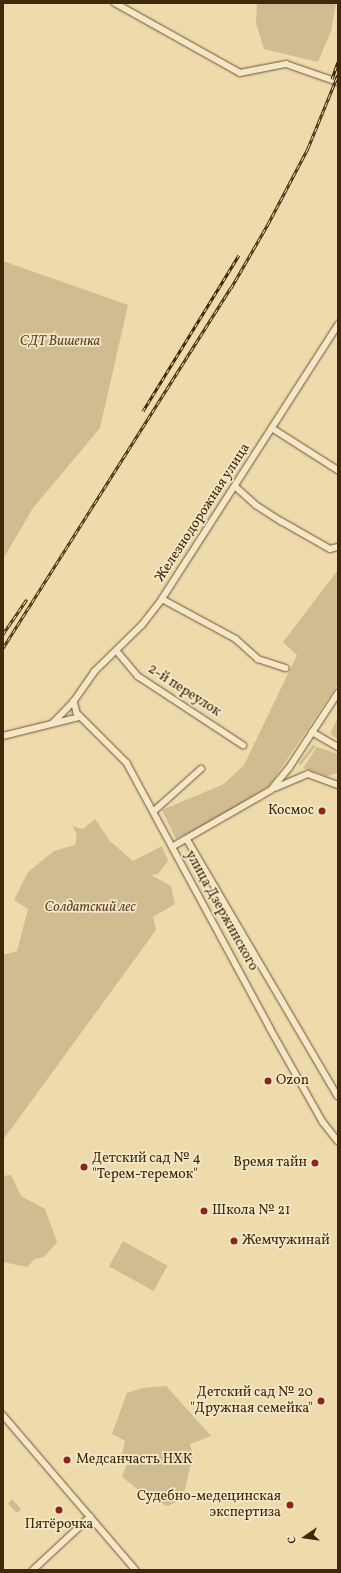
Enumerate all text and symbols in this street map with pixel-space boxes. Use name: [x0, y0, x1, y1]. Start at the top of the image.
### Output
park label: СДТ Вишенка: [20, 334, 100, 350]
street label: Железнодорожная улица: [152, 440, 254, 586]
street label: 2-й переулок: [144, 661, 224, 721]
place label: Космос: [268, 803, 314, 819]
marker: Космос: [317, 806, 327, 816]
street label: улица Дзержинского: [181, 848, 261, 974]
park label: Солдатский лес: [44, 900, 136, 916]
place label: Ozon: [276, 1073, 309, 1089]
marker: Ozon: [263, 1076, 273, 1086]
place label: Детский сад № 4 "Терем-теремок": [92, 1151, 201, 1184]
place label: Время тайн: [233, 1155, 307, 1171]
marker: Время тайн: [310, 1158, 320, 1168]
marker: Детский сад № 4 "Терем-теремок": [79, 1162, 89, 1172]
place label: Школа № 21: [212, 1203, 290, 1219]
marker: Школа № 21: [199, 1206, 209, 1216]
place label: Жемчужинай: [242, 1233, 330, 1249]
marker: Жемчужинай: [229, 1236, 239, 1246]
place label: Детский сад № 20 "Дружная семейка": [190, 1385, 313, 1418]
marker: Детский сад № 20 "Дружная семейка": [316, 1396, 326, 1406]
place label: Медсанчасть НХК: [76, 1452, 192, 1468]
marker: Медсанчасть НХК: [61, 1454, 73, 1466]
place label: Судебно-медецинская экспертиза: [137, 1489, 281, 1522]
marker: Судебно-медецинская экспертиза: [284, 1499, 296, 1511]
marker: Пятёрочка: [54, 1505, 64, 1515]
place label: Пятёрочка: [25, 1517, 93, 1533]
north arrow: [285, 1517, 325, 1557]
text: С: [285, 1535, 301, 1545]

